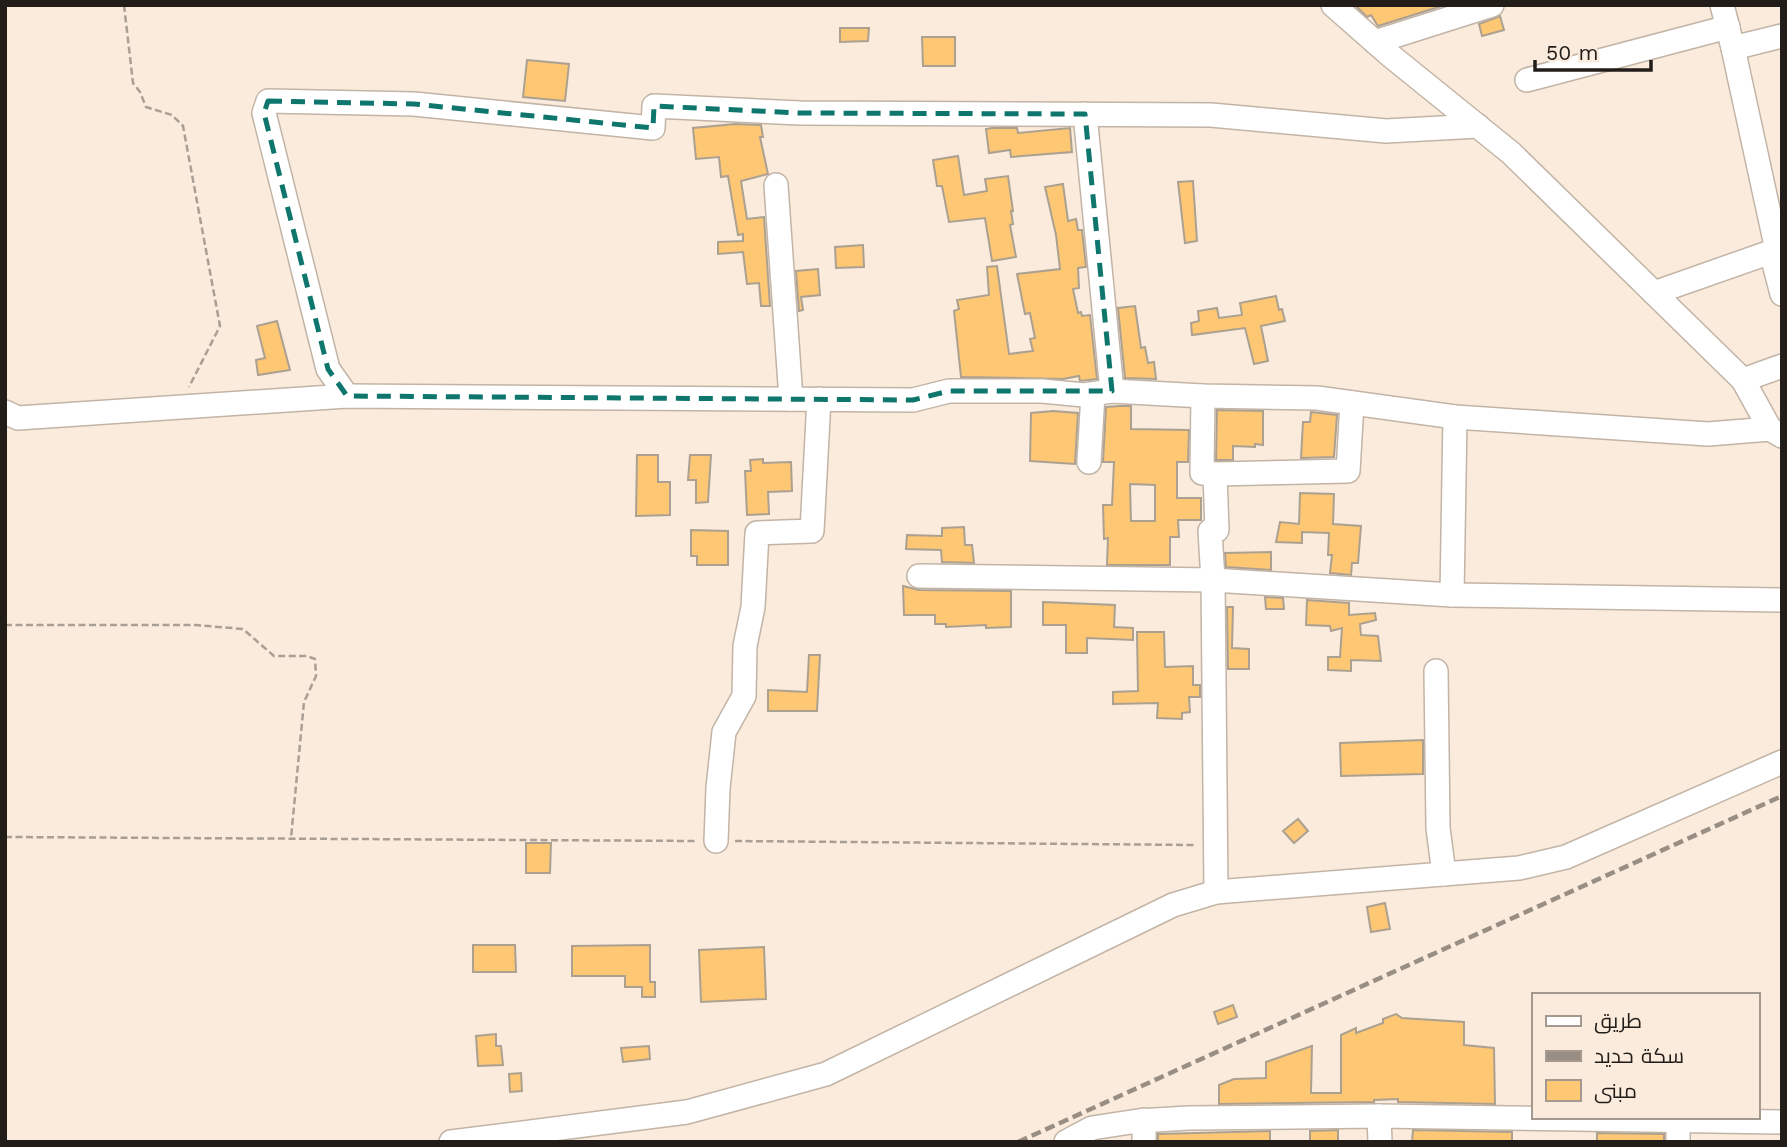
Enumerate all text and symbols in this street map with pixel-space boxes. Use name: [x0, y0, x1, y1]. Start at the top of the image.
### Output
scale bar: [1535, 28, 1650, 72]
text: 50 m: [1546, 40, 1598, 65]
legend: [1532, 993, 1759, 1119]
text: طريق: [1594, 1008, 1642, 1034]
text: سكة حديد: [1594, 1043, 1684, 1068]
text: مبنى: [1594, 1078, 1637, 1104]

